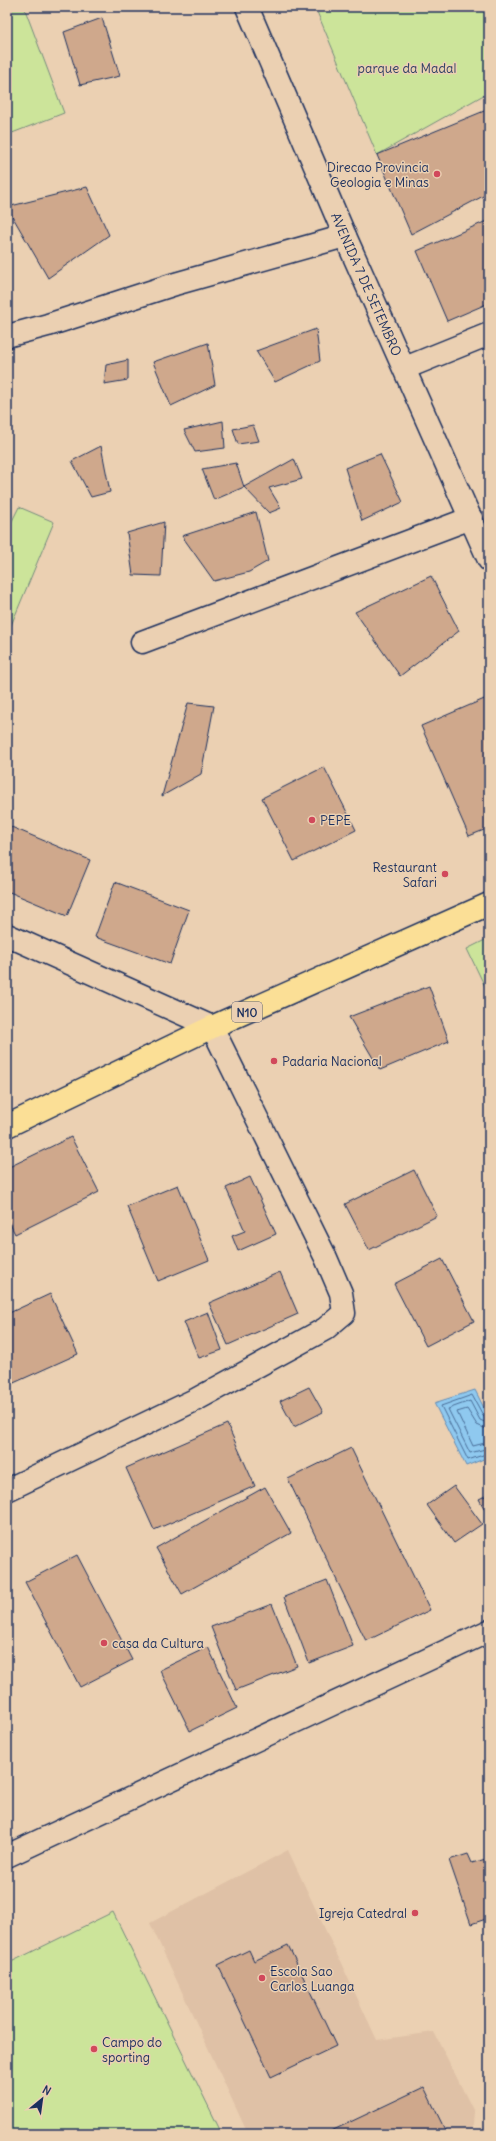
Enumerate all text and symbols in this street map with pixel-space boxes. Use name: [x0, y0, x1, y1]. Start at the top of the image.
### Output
park label: parque da Madal: [358, 60, 456, 77]
place label: Direcao Provincia Geologia e Minas: [327, 159, 429, 191]
marker: Direcao Provincia Geologia e Minas: [432, 169, 442, 179]
street label: AVENIDA 7 DE SETEMBRO: [327, 210, 406, 359]
place label: PEPE: [320, 812, 351, 829]
marker: PEPE: [307, 815, 317, 825]
place label: Restaurant Safari: [372, 859, 438, 891]
marker: Restaurant Safari: [440, 869, 450, 879]
road number: N10: [232, 1002, 262, 1022]
place label: Padaria Nacional: [282, 1053, 382, 1070]
marker: Padaria Nacional: [269, 1056, 279, 1066]
place label: casa da Cultura: [112, 1635, 204, 1652]
marker: casa da Cultura: [99, 1638, 109, 1648]
place label: Igreja Catedral: [319, 1905, 407, 1922]
marker: Igreja Catedral: [410, 1908, 420, 1918]
place label: Escola Sao Carlos Luanga: [270, 1963, 355, 1995]
marker: Escola Sao Carlos Luanga: [257, 1973, 267, 1983]
place label: Campo do sporting: [102, 2034, 162, 2066]
marker: Campo do sporting: [89, 2044, 99, 2054]
north arrow: [22, 2079, 62, 2119]
text: N: [40, 2082, 54, 2098]

